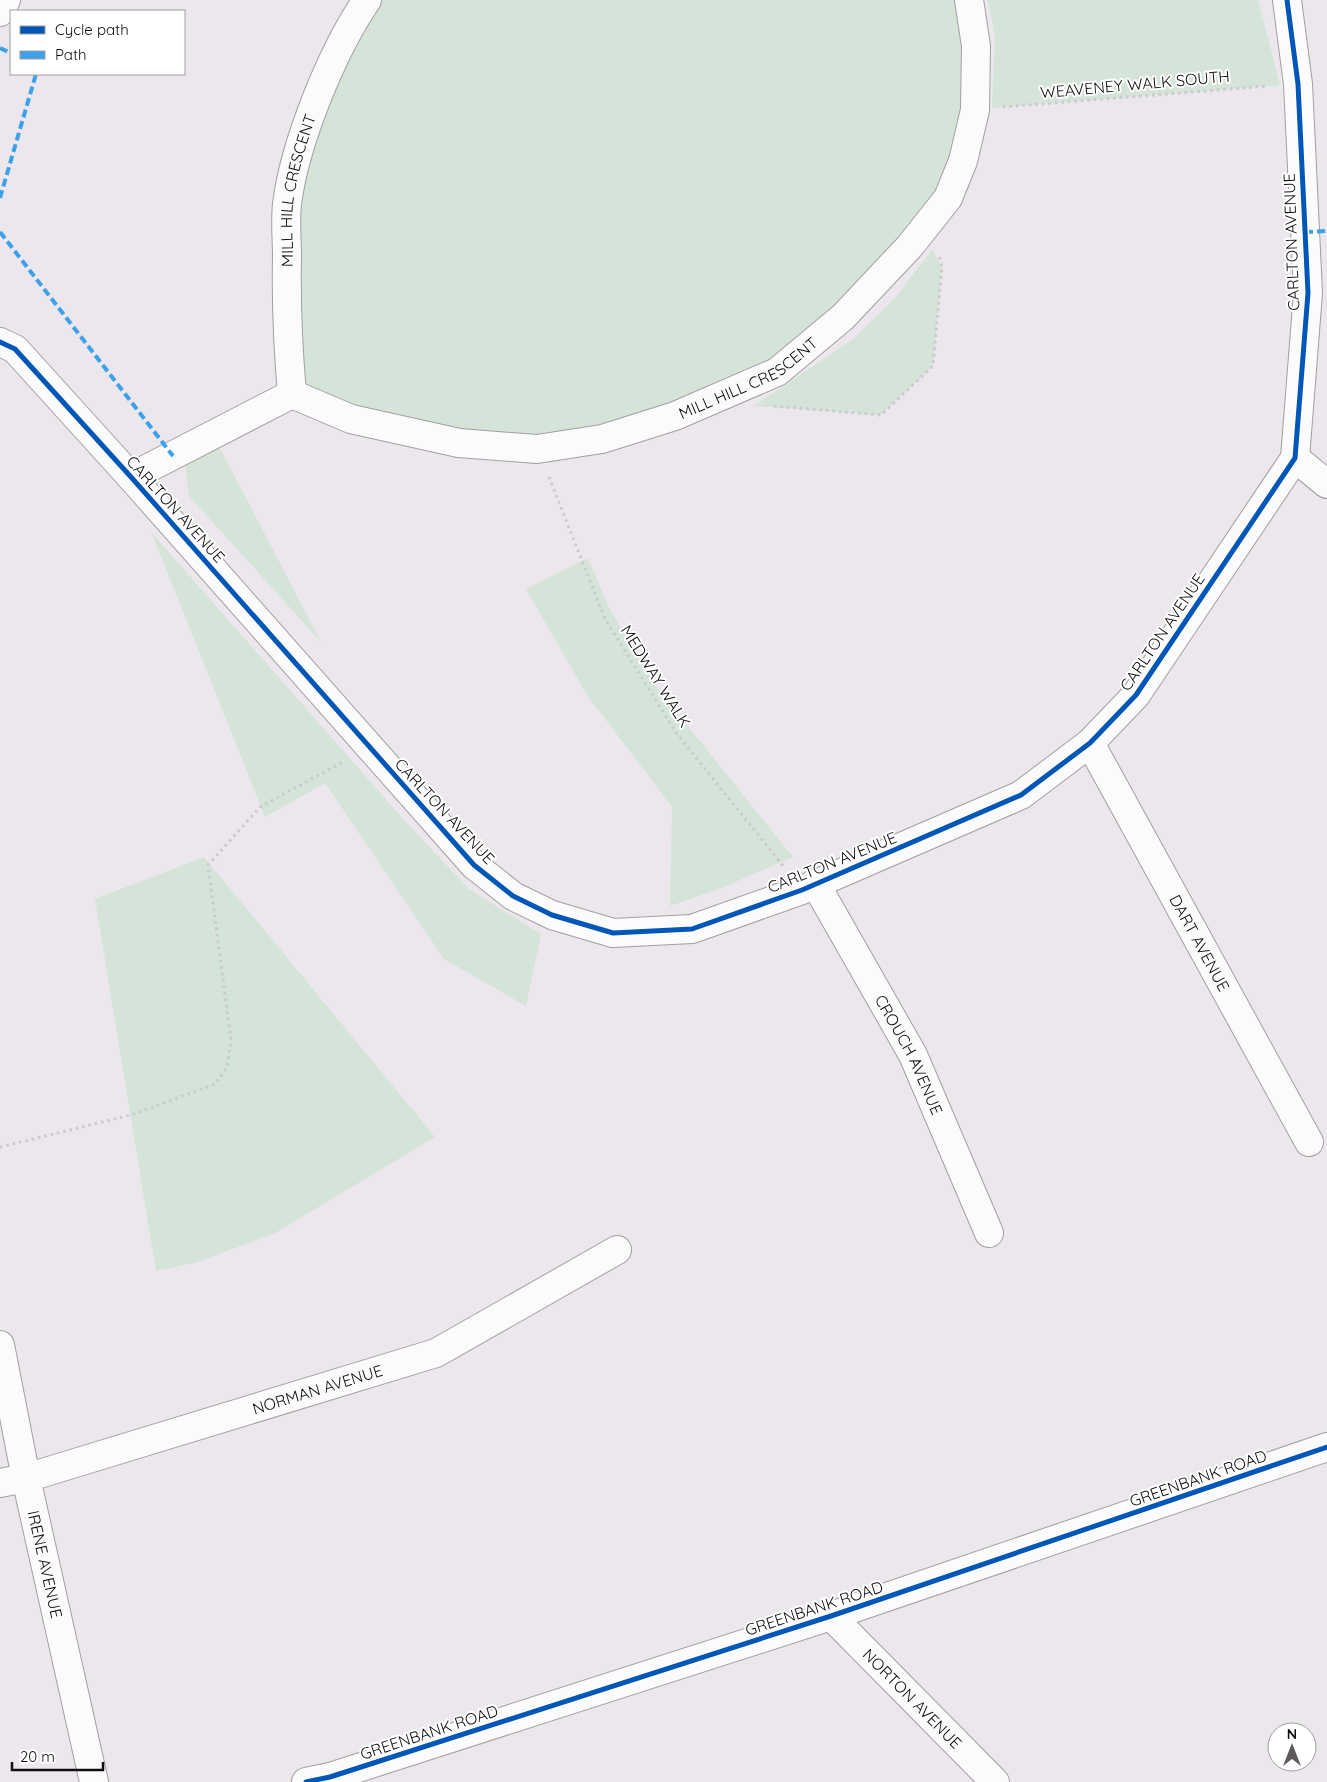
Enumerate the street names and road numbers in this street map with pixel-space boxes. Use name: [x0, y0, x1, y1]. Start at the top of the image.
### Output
street label: WEAVENEY WALK SOUTH: [1039, 66, 1231, 102]
street label: MILL HILL CRESCENT: [276, 111, 320, 267]
street label: CARLTON AVENUE: [1279, 173, 1303, 311]
street label: MILL HILL CRESCENT: [676, 332, 822, 423]
street label: CARLTON AVENUE: [123, 451, 229, 567]
street label: CARLTON AVENUE: [1115, 569, 1209, 695]
street label: MEDWAY WALK: [617, 621, 695, 731]
street label: CARLTON AVENUE: [391, 754, 499, 868]
street label: CARLTON AVENUE: [765, 827, 899, 897]
street label: DART AVENUE: [1165, 891, 1234, 995]
street label: CROUCH AVENUE: [871, 991, 947, 1118]
street label: NORMAN AVENUE: [250, 1360, 385, 1418]
street label: GREENBANK ROAD: [1127, 1445, 1269, 1511]
street label: IRENE AVENUE: [24, 1509, 67, 1620]
street label: GREENBANK ROAD: [743, 1576, 885, 1640]
street label: NORTON AVENUE: [859, 1644, 966, 1753]
street label: GREENBANK ROAD: [358, 1700, 500, 1764]

